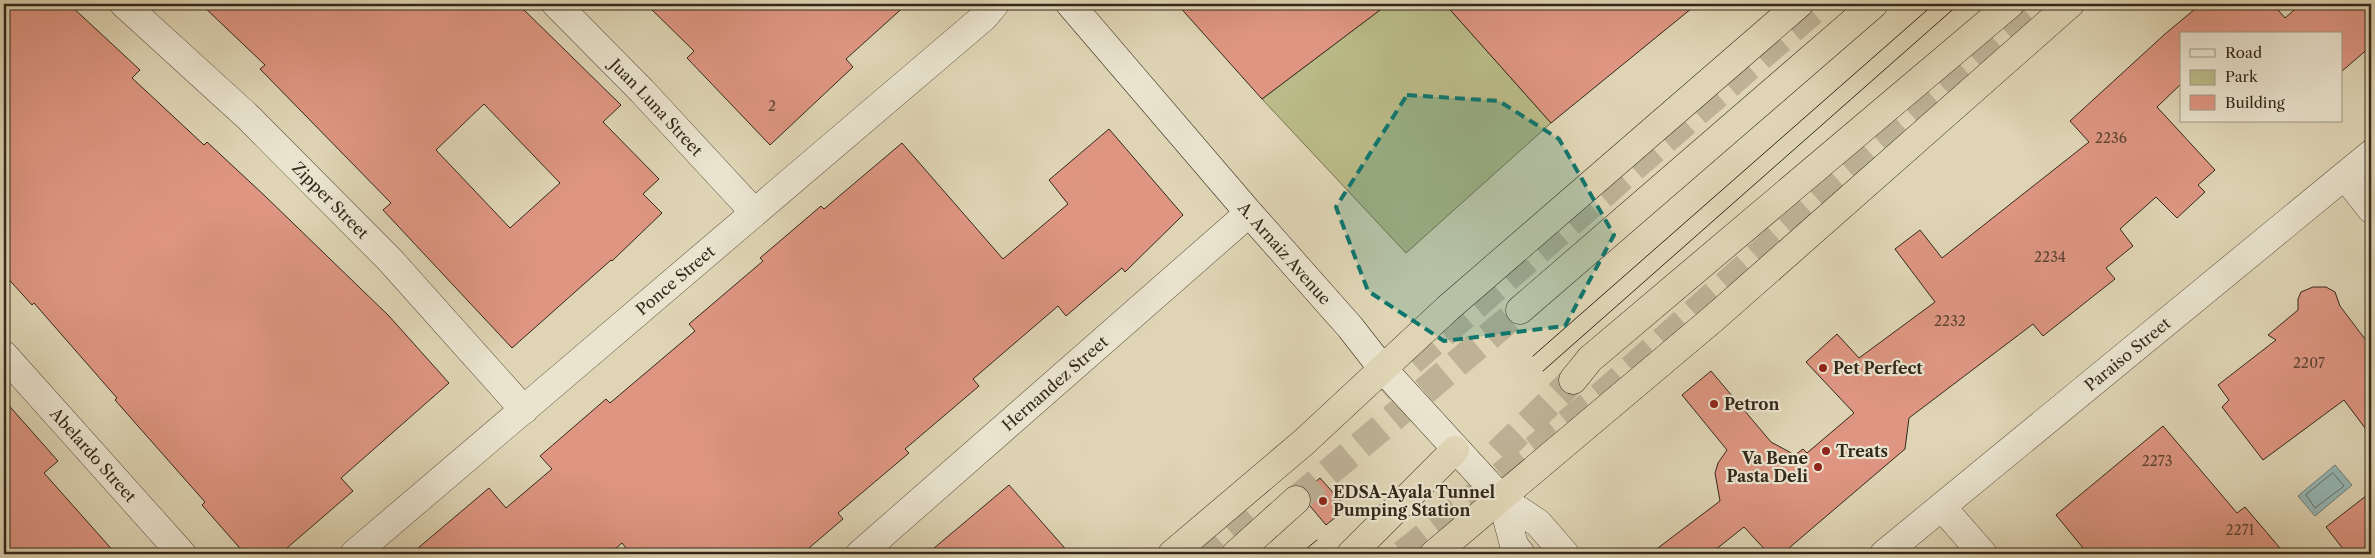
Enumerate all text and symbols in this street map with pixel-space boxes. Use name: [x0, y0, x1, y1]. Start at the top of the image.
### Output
legend: [2180, 32, 2342, 122]
text: Road: [2225, 43, 2262, 62]
street label: Juan Luna Street: [604, 52, 707, 160]
text: Park: [2225, 67, 2259, 86]
text: Building: [2225, 93, 2285, 112]
house number: 2: [768, 97, 776, 115]
house number: 2236: [2095, 129, 2127, 147]
street label: Zipper Street: [288, 157, 373, 243]
street label: A. Arnaiz Avenue: [1233, 197, 1335, 309]
street label: Ponce Street: [632, 241, 719, 319]
house number: 2234: [2034, 248, 2066, 266]
house number: 2232: [1934, 312, 1966, 330]
street label: Paraiso Street: [2080, 313, 2175, 395]
street label: Hernandez Street: [998, 331, 1112, 435]
house number: 2207: [2293, 354, 2325, 372]
place label: Pet Perfect: [1833, 358, 1923, 378]
marker: Pet Perfect: [1817, 362, 1829, 374]
place label: Petron: [1724, 394, 1779, 414]
marker: Petron: [1708, 398, 1720, 410]
street label: Abelardo Street: [45, 403, 141, 506]
place label: Treats: [1836, 441, 1888, 461]
marker: Treats: [1820, 445, 1832, 457]
place label: Va Bene Pasta Deli: [1726, 448, 1808, 486]
house number: 2273: [2142, 452, 2172, 470]
marker: Va Bene Pasta Deli: [1812, 461, 1824, 473]
place label: EDSA-Ayala Tunnel Pumping Station: [1333, 482, 1496, 520]
marker: EDSA-Ayala Tunnel Pumping Station: [1317, 495, 1329, 507]
house number: 2271: [2226, 521, 2255, 539]

